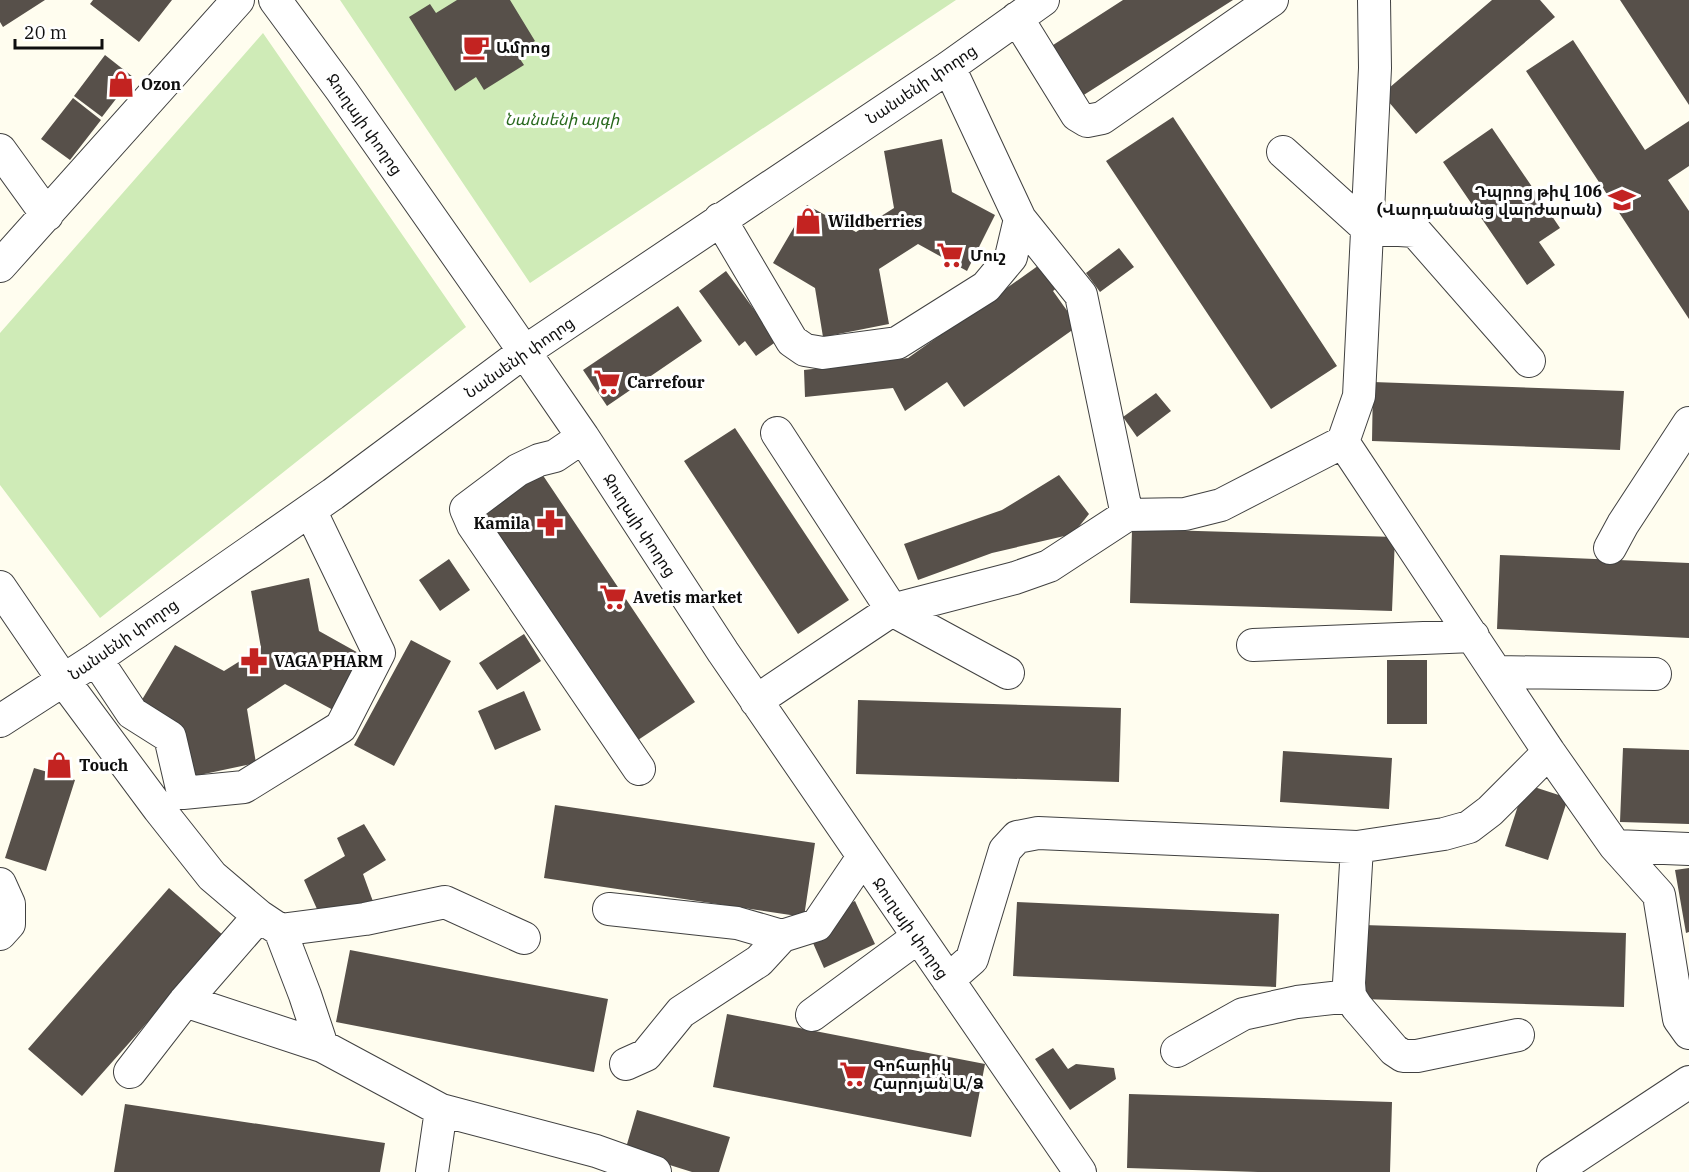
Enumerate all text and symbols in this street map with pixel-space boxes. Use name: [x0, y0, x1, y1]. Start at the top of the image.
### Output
scale bar: [15, 12, 102, 50]
text: 20 m: [24, 21, 67, 44]
cafe icon: Ամրոց: [461, 32, 491, 62]
place label: Ամրոց: [496, 37, 551, 57]
street label: Նանսենի փողոց: [862, 40, 980, 128]
shop icon: Ozon: [106, 69, 136, 99]
street label: Ջուղայի փողոց: [323, 69, 407, 179]
place label: Ozon: [141, 74, 181, 94]
park label: Նանսենի այգի: [505, 109, 620, 129]
place label: Դպրոց թիվ 106 (Վարդանանց վարժարան): [1377, 181, 1602, 219]
school or university icon: Դպրոց թիվ 106 (Վարդանանց վարժարան): [1607, 185, 1637, 215]
shop icon: Wildberries: [793, 206, 823, 236]
place label: Wildberries: [828, 211, 922, 231]
supermarket icon: Մուշ: [935, 240, 965, 270]
place label: Մուշ: [970, 245, 1006, 265]
street label: Նանսենի փողոց: [460, 312, 578, 402]
supermarket icon: Carrefour: [592, 367, 622, 397]
place label: Carrefour: [627, 372, 705, 392]
street label: Ջուղայի փողոց: [599, 470, 681, 580]
pharmacy icon: Kamila: [535, 508, 565, 538]
place label: Kamila: [473, 513, 530, 533]
supermarket icon: Avetis market: [598, 582, 628, 612]
place label: Avetis market: [633, 587, 742, 607]
street label: Նանսենի փողոց: [64, 594, 182, 684]
pharmacy icon: VAGA PHARM: [239, 646, 269, 676]
place label: VAGA PHARM: [274, 651, 383, 671]
shop icon: Touch: [44, 750, 74, 780]
place label: Touch: [79, 755, 128, 775]
street label: Ջուղայի փողոց: [869, 873, 953, 983]
place label: Գոհարիկ Հարոյան Ա/Ձ: [873, 1055, 984, 1093]
supermarket icon: Գոհարիկ Հարոյան Ա/Ձ: [838, 1059, 868, 1089]

